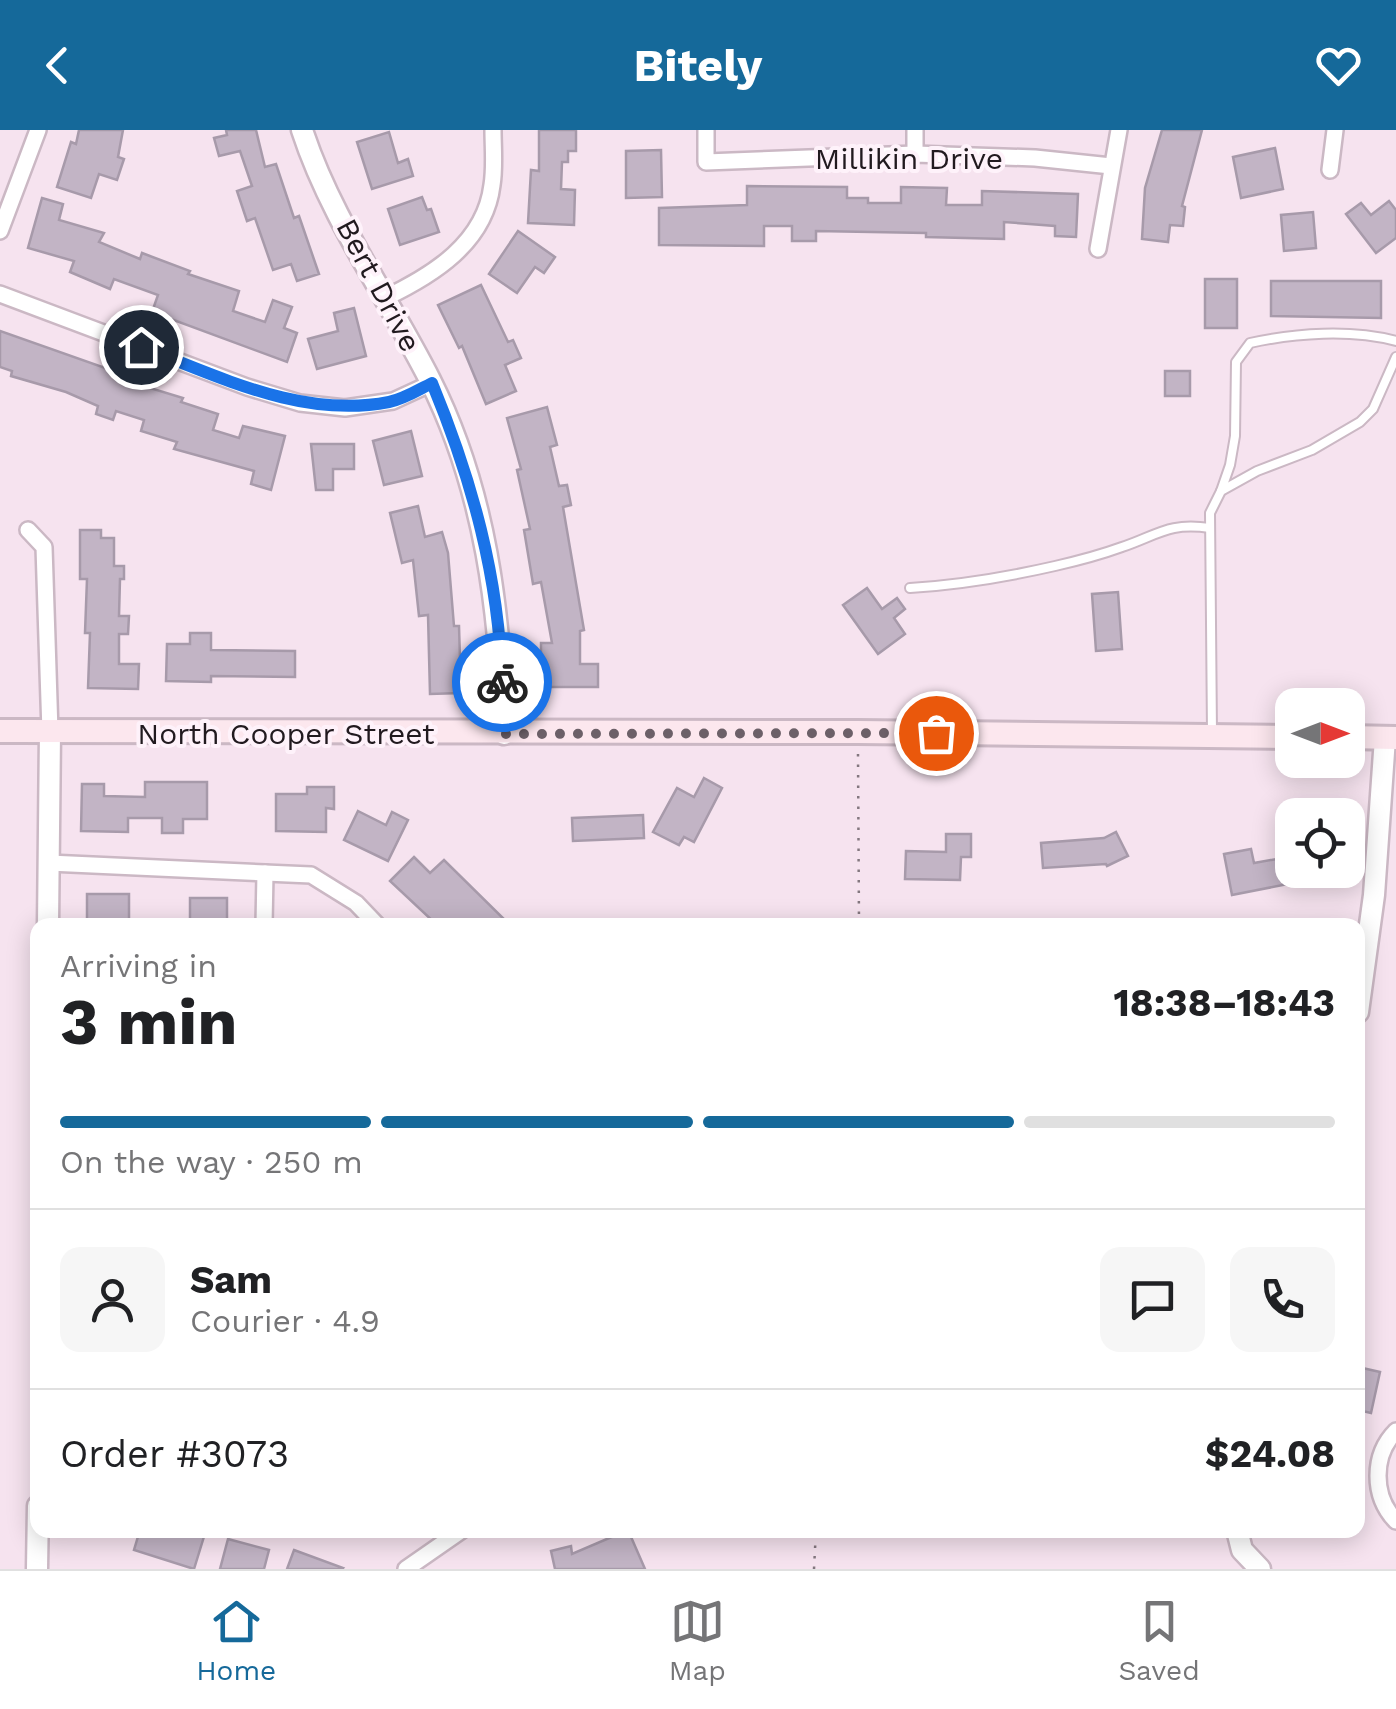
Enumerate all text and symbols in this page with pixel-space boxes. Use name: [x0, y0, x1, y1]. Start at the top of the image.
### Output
icon: back: [30, 38, 85, 93]
icon: heart: [1311, 38, 1366, 93]
text: Bitely: [634, 39, 762, 92]
street label: Millikin Drive: [815, 141, 1003, 176]
street label: Bert Drive: [329, 212, 429, 358]
pin: [99, 305, 184, 390]
icon: home: [114, 320, 169, 375]
courier: [452, 632, 552, 732]
icon: bike: [475, 655, 530, 710]
north arrow: [1275, 688, 1365, 778]
map controls: [1275, 688, 1365, 888]
pin: [894, 691, 979, 776]
icon: bag: [909, 706, 964, 761]
street label: North Cooper Street: [137, 716, 435, 751]
button: locate: [1275, 798, 1365, 888]
text: Arriving in: [60, 947, 217, 985]
text: 18:38–18:43: [1113, 981, 1335, 1025]
text: 3 min: [60, 984, 238, 1060]
text: On the way · 250 m: [60, 1143, 363, 1181]
button: person: [60, 1247, 165, 1352]
button: chat: [1100, 1247, 1205, 1352]
button: phone: [1230, 1247, 1335, 1352]
text: Sam: [190, 1258, 272, 1302]
text: Courier · 4.9: [190, 1302, 380, 1340]
text: Order #3073: [60, 1432, 289, 1476]
text: $24.08: [1205, 1432, 1335, 1476]
tab: Home: [196, 1594, 276, 1687]
tab: Map: [669, 1594, 726, 1687]
tab: Saved: [1118, 1594, 1200, 1687]

